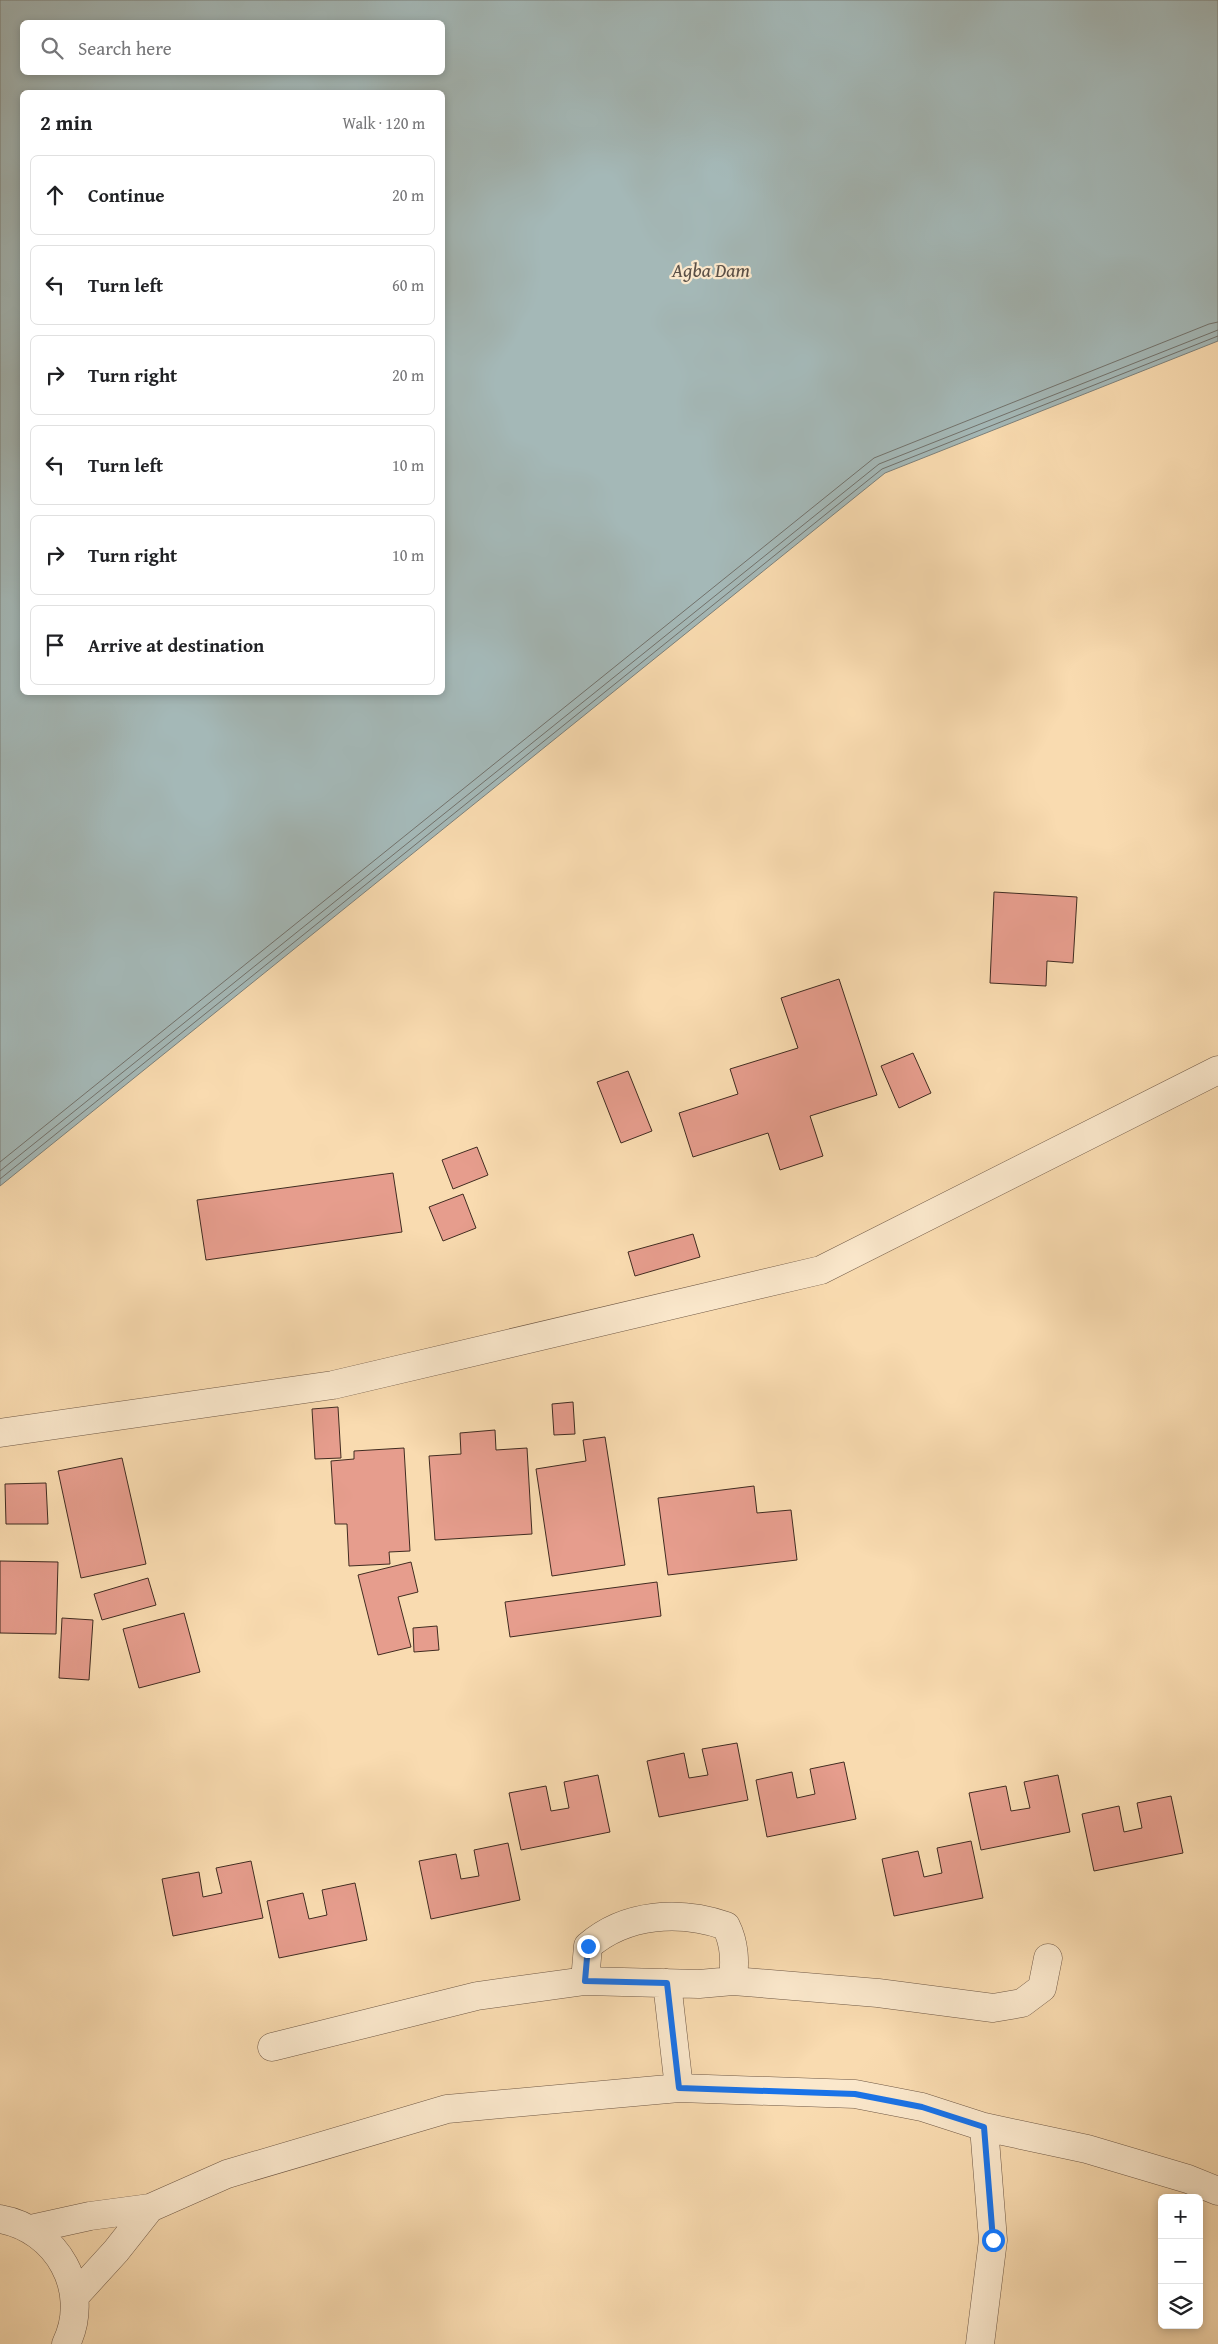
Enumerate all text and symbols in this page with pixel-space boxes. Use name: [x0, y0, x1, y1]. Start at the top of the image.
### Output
search box: [20, 20, 445, 75]
icon: search: [38, 34, 66, 62]
text: Search here: [78, 34, 172, 62]
text: 2 min: [40, 107, 92, 138]
text: Walk · 120 m: [342, 111, 425, 135]
icon: ahead: [41, 181, 69, 209]
text: Continue: [88, 181, 165, 209]
text: 20 m: [392, 183, 424, 207]
water label: Agba Dam: [671, 255, 750, 284]
icon: left: [41, 271, 69, 299]
text: Turn left: [88, 271, 163, 299]
text: 60 m: [392, 273, 424, 297]
icon: right: [41, 361, 69, 389]
text: Turn right: [88, 361, 177, 389]
text: 20 m: [392, 363, 424, 387]
icon: left: [41, 451, 69, 479]
text: Turn left: [88, 451, 163, 479]
text: 10 m: [392, 453, 424, 477]
icon: right: [41, 541, 69, 569]
text: Turn right: [88, 541, 177, 569]
text: 10 m: [392, 543, 424, 567]
icon: arrive: [41, 631, 69, 659]
text: Arrive at destination: [88, 631, 264, 659]
route end: [577, 1935, 600, 1958]
map controls: [1158, 2194, 1203, 2329]
button: +: [1158, 2194, 1203, 2239]
route start: [982, 2229, 1005, 2252]
button: −: [1158, 2239, 1203, 2284]
button: layers: [1158, 2284, 1203, 2329]

